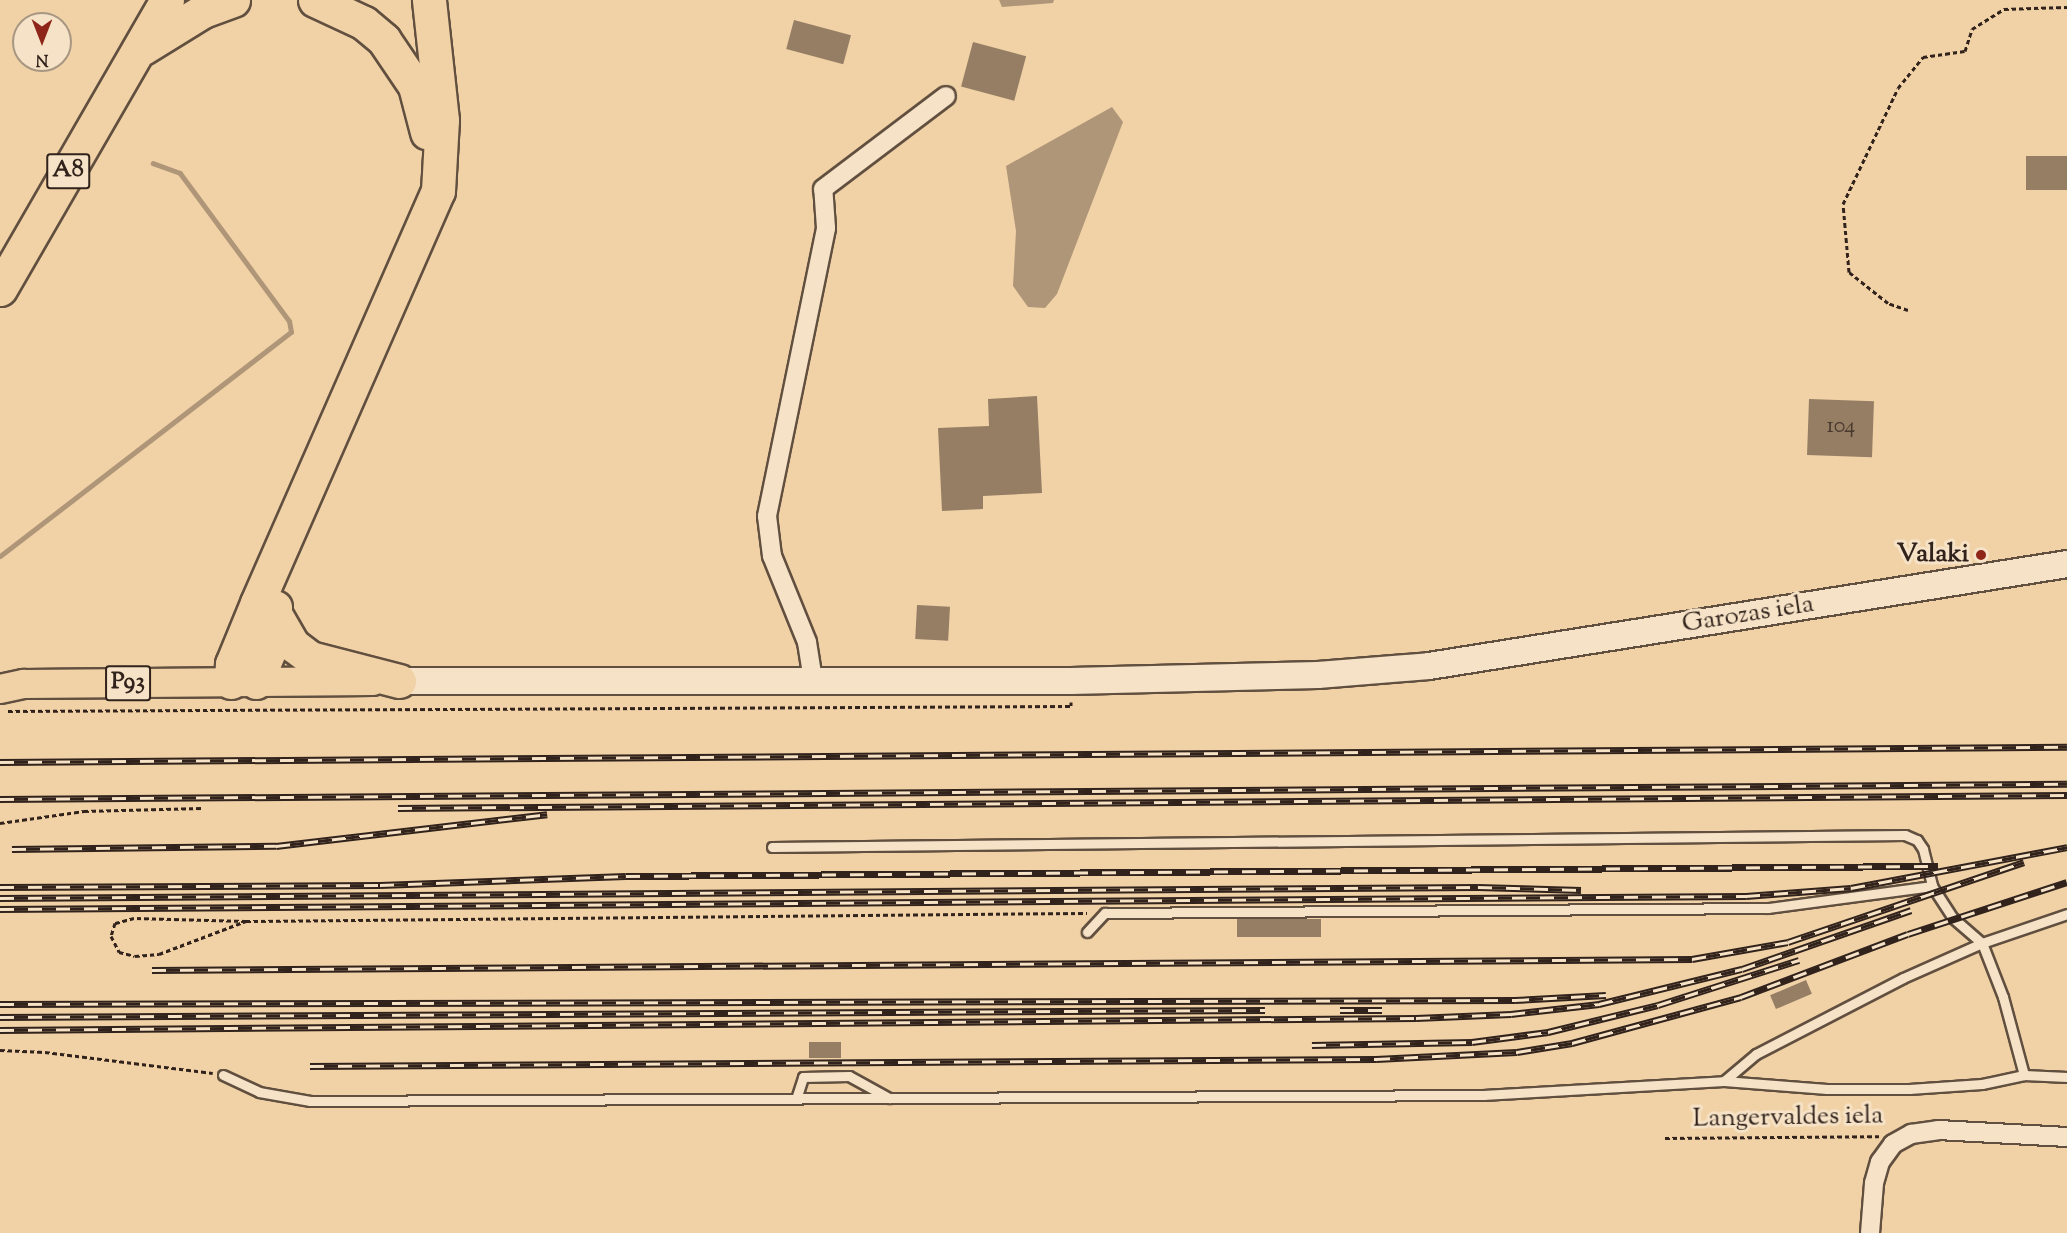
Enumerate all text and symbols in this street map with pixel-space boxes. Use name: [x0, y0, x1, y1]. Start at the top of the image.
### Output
north arrow: [12, 12, 72, 72]
text: N: [36, 47, 48, 70]
road number: A8: [46, 150, 90, 192]
house number: 104: [1827, 415, 1855, 441]
place label: Valaki: [1897, 539, 1969, 571]
marker: Valaki: [1974, 548, 1988, 562]
street label: Garozas iela: [1680, 589, 1816, 641]
road number: P93: [104, 662, 152, 704]
street label: Langervaldes iela: [1692, 1101, 1884, 1135]

